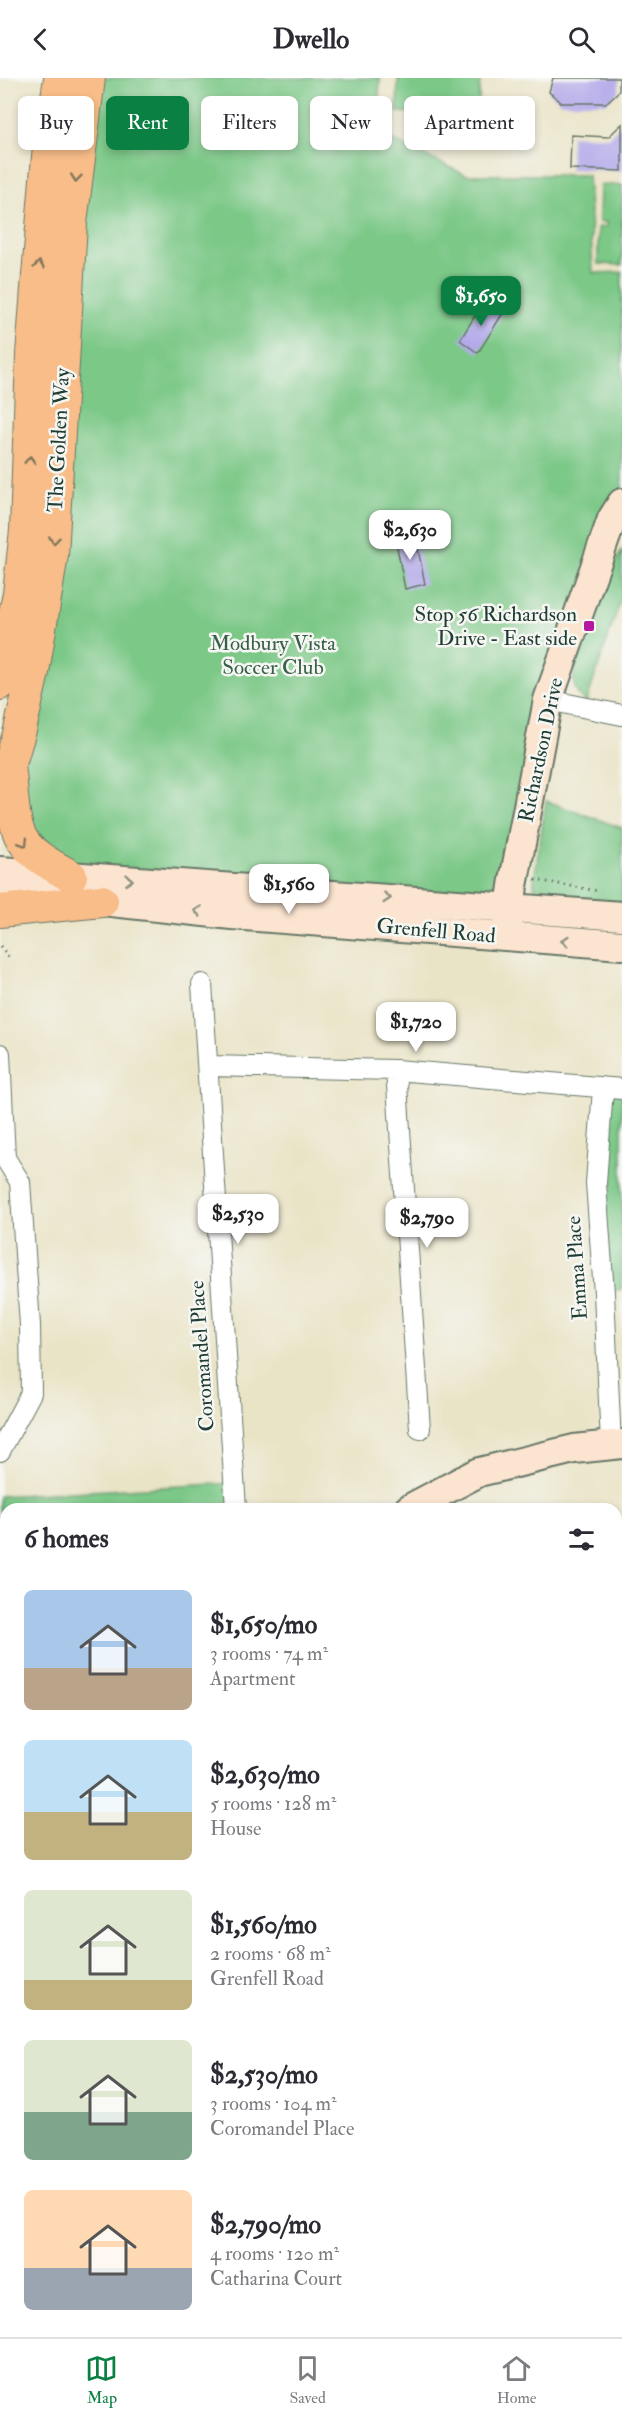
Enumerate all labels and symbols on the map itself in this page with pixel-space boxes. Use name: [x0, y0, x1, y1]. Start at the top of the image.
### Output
one-way arrow: [70, 173, 83, 182]
one-way arrow: [32, 260, 45, 269]
pin: $1,650: [432, 276, 530, 327]
street label: The Golden Way: [42, 366, 76, 513]
one-way arrow: [23, 455, 36, 464]
pin: $2,630: [361, 510, 459, 561]
one-way arrow: [48, 535, 61, 544]
place label: Stop 56 Richardson Drive - East side: [414, 601, 577, 652]
marker: Stop 56 Richardson Drive - East side: [582, 619, 596, 633]
park label: Modbury Vista Soccer Club: [210, 630, 336, 681]
street label: Richardson Drive: [512, 675, 570, 825]
one-way arrow: [17, 837, 29, 847]
pin: $1,560: [240, 864, 338, 915]
one-way arrow: [125, 874, 134, 887]
one-way arrow: [382, 892, 391, 905]
one-way arrow: [193, 905, 202, 918]
street label: Grenfell Road: [375, 912, 497, 950]
one-way arrow: [560, 935, 569, 948]
pin: $1,720: [367, 1002, 465, 1053]
pin: $2,530: [189, 1194, 287, 1245]
pin: $2,790: [378, 1198, 476, 1249]
street label: Emma Place: [560, 1215, 594, 1321]
street label: Coromandel Place: [183, 1279, 221, 1433]

